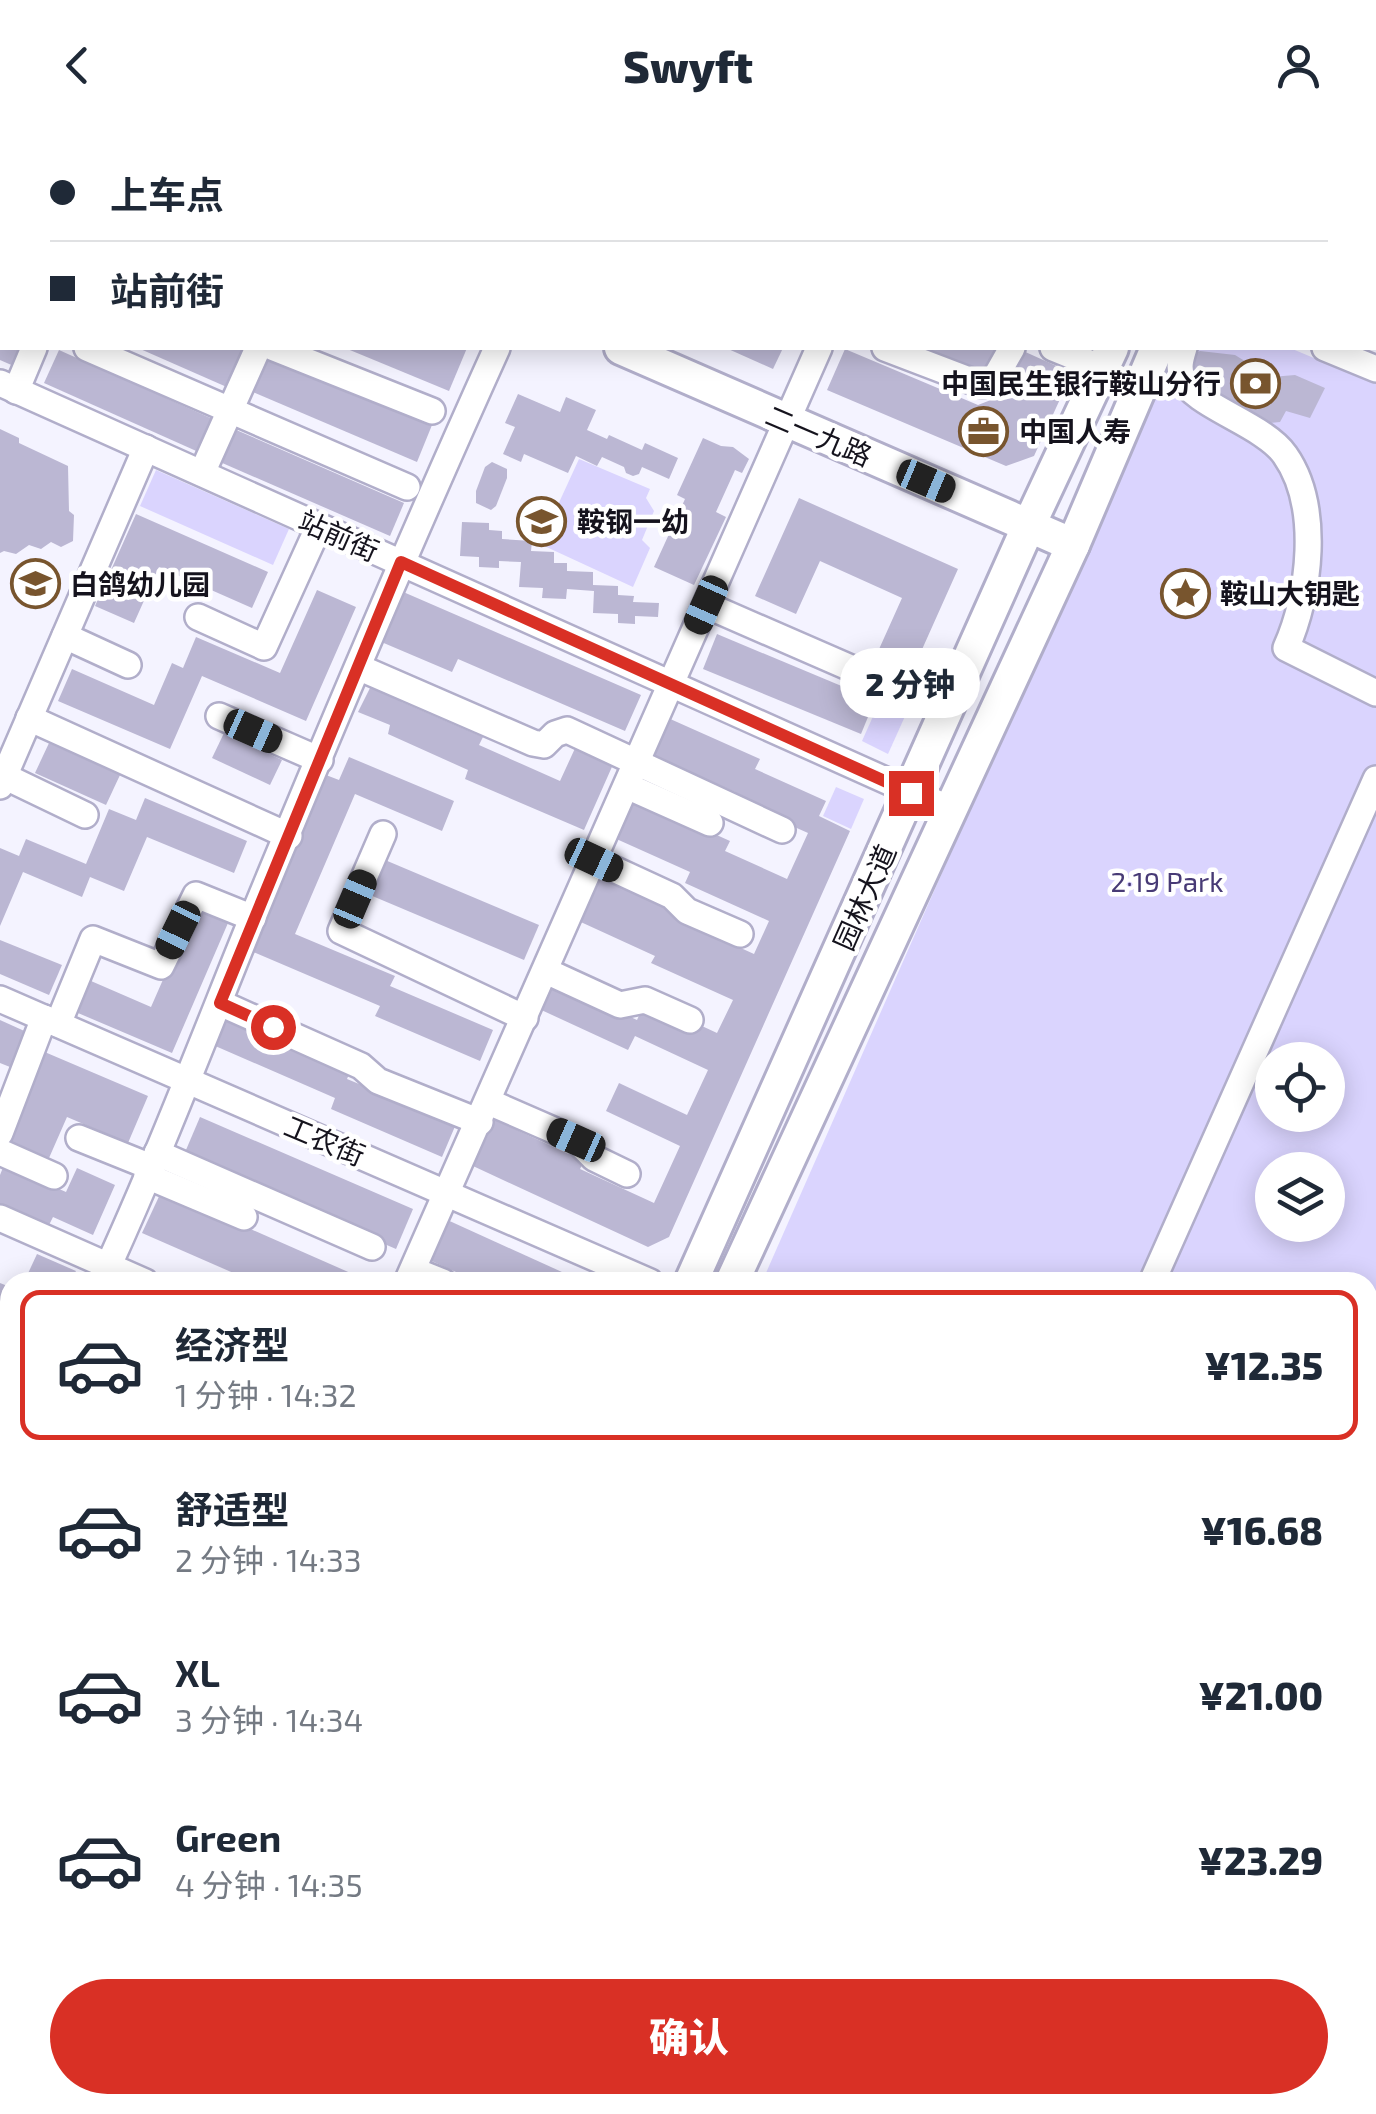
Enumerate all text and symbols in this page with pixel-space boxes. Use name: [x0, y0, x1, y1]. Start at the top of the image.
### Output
icon: back: [50, 38, 105, 93]
text: Swyft: [623, 38, 753, 92]
icon: person: [1271, 38, 1326, 93]
text: 上车点: [110, 171, 224, 217]
text: 站前街: [110, 267, 224, 313]
bank icon: 中国民生银行鞍山分行: [1230, 357, 1282, 409]
place label: 中国民生银行鞍山分行: [941, 366, 1221, 400]
street label: 二一九路: [761, 397, 877, 473]
office icon: 中国人寿: [958, 405, 1010, 457]
place label: 中国人寿: [1019, 414, 1131, 448]
car: [893, 455, 959, 507]
school or university icon: 鞍钢一幼: [516, 495, 568, 547]
street label: 站前街: [294, 502, 384, 568]
place label: 鞍钢一幼: [577, 504, 689, 538]
school or university icon: 白鸽幼儿园: [9, 558, 61, 610]
place label: 白鸽幼儿园: [70, 567, 210, 601]
place icon: 鞍山大钥匙: [1159, 567, 1211, 619]
car: [680, 571, 732, 639]
place label: 鞍山大钥匙: [1220, 576, 1360, 610]
callout: 2 分钟: [841, 648, 981, 718]
text: 2 分钟: [865, 664, 955, 702]
car: [219, 705, 287, 757]
route end: [889, 771, 934, 816]
car: [560, 834, 628, 886]
street label: 园林大道: [826, 839, 902, 955]
park label: 2·19 Park: [1110, 864, 1224, 898]
car: [329, 866, 381, 932]
car: [151, 896, 205, 964]
route start: [251, 1005, 296, 1050]
map controls: [1255, 1042, 1345, 1242]
button: locate: [1255, 1042, 1345, 1132]
street label: 工农街: [280, 1108, 370, 1172]
car: [542, 1114, 610, 1166]
button: layers: [1255, 1152, 1345, 1242]
icon: car: [55, 1320, 145, 1410]
text: 经济型: [175, 1321, 289, 1367]
text: ¥12.35: [1205, 1342, 1323, 1388]
text: 1 分钟 · 14:32: [175, 1375, 356, 1413]
icon: car: [55, 1485, 145, 1575]
text: 舒适型: [175, 1486, 289, 1532]
text: ¥16.68: [1200, 1507, 1323, 1553]
text: 2 分钟 · 14:33: [175, 1540, 362, 1578]
text: XL: [175, 1649, 220, 1695]
icon: car: [55, 1650, 145, 1740]
text: ¥21.00: [1199, 1672, 1323, 1718]
text: 3 分钟 · 14:34: [175, 1700, 363, 1738]
text: Green: [175, 1814, 281, 1860]
icon: car: [55, 1815, 145, 1905]
text: ¥23.29: [1198, 1837, 1323, 1883]
text: 4 分钟 · 14:35: [175, 1865, 363, 1903]
button: 确认: [50, 1979, 1328, 2094]

